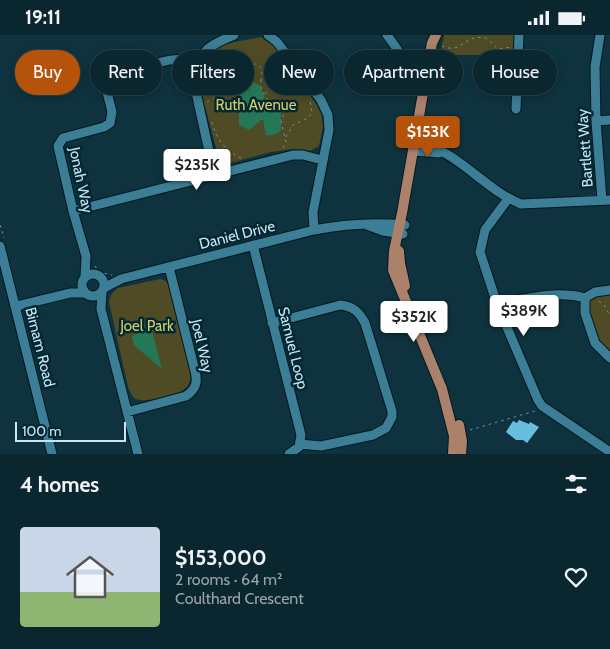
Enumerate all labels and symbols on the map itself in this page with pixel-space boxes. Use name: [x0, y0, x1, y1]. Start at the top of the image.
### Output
park label: Ruth Avenue: [216, 96, 297, 114]
street label: Bartlett Way: [573, 108, 597, 188]
pin: $153K: [393, 115, 463, 158]
street label: Jonah Way: [65, 144, 97, 215]
pin: $235K: [162, 149, 232, 191]
street label: Daniel Drive: [197, 217, 277, 253]
pin: $389K: [489, 295, 559, 337]
pin: $352K: [379, 301, 449, 343]
street label: Birnam Road: [21, 305, 59, 389]
street label: Samuel Loop: [274, 305, 312, 391]
street label: Joel Way: [187, 316, 217, 375]
park label: Joel Park: [119, 317, 174, 335]
scale bar: [15, 419, 126, 442]

